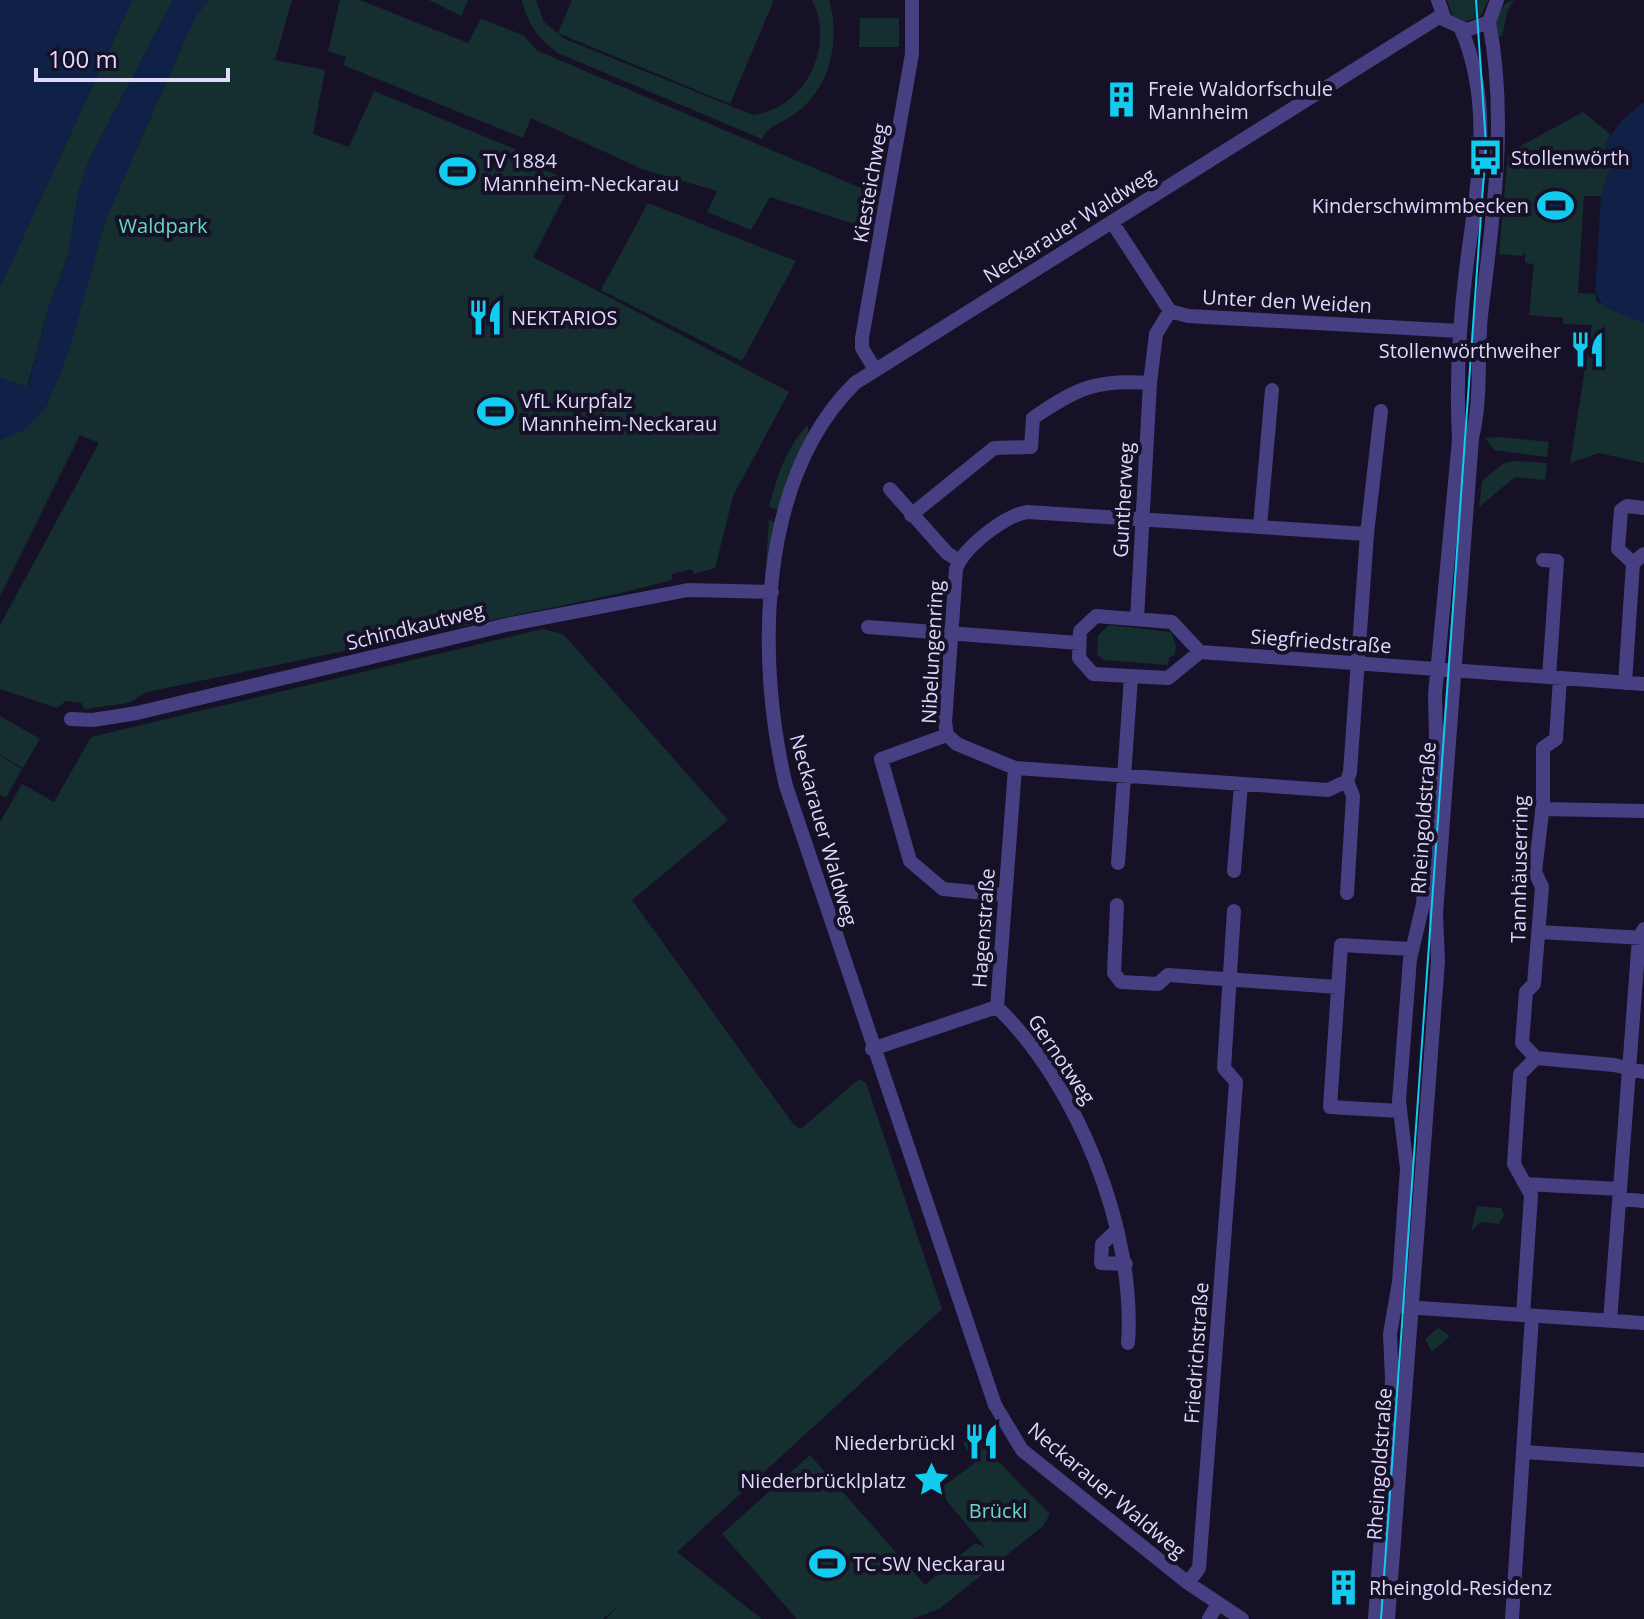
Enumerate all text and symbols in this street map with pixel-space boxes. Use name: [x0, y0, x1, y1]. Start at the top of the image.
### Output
scale bar: [36, 32, 228, 82]
text: 100 m: [48, 42, 118, 75]
place label: Freie Waldorfschule Mannheim: [1148, 75, 1333, 125]
building icon: Freie Waldorfschule Mannheim: [1103, 81, 1141, 119]
street label: Kiesteichweg: [846, 121, 894, 245]
bus stop icon: Stollenwörth: [1466, 138, 1504, 176]
place label: Stollenwörth: [1511, 144, 1630, 171]
place label: TV 1884 Mannheim-Neckarau: [483, 147, 679, 197]
sports icon: TV 1884 Mannheim-Neckarau: [438, 153, 476, 191]
street label: Neckarauer Waldweg: [978, 161, 1160, 289]
sports icon: Kinderschwimmbecken: [1536, 186, 1574, 224]
place label: Kinderschwimmbecken: [1312, 192, 1529, 219]
park label: Waldpark: [119, 212, 208, 239]
street label: Unter den Weiden: [1201, 283, 1373, 319]
restaurant icon: NEKTARIOS: [466, 298, 504, 336]
place label: NEKTARIOS: [511, 304, 618, 331]
restaurant icon: Stollenwörthweiher: [1568, 331, 1606, 369]
place label: Stollenwörthweiher: [1379, 337, 1561, 364]
place label: VfL Kurpfalz Mannheim-Neckarau: [521, 387, 717, 437]
sports icon: VfL Kurpfalz Mannheim-Neckarau: [476, 393, 514, 431]
street label: Guntherweg: [1106, 442, 1140, 558]
street label: Nibelungenring: [915, 579, 949, 725]
street label: Schindkautweg: [343, 596, 487, 656]
street label: Siegfriedstraße: [1250, 623, 1392, 659]
street label: Neckarauer Waldweg: [784, 731, 864, 929]
street label: Rheingoldstraße: [1404, 741, 1442, 895]
street label: Tannhäuserring: [1504, 795, 1534, 943]
street label: Hagenstraße: [965, 867, 1001, 989]
street label: Gernotweg: [1022, 1009, 1102, 1109]
street label: Friedrichstraße: [1178, 1281, 1214, 1425]
street label: Rheingoldstraße: [1360, 1387, 1398, 1541]
street label: Neckarauer Waldweg: [1022, 1416, 1192, 1564]
restaurant icon: Niederbrückl: [962, 1423, 1000, 1461]
place label: Niederbrückl: [834, 1429, 955, 1456]
place icon: Niederbrücklplatz: [913, 1461, 951, 1499]
place label: Niederbrücklplatz: [740, 1467, 906, 1494]
park label: Brückl: [969, 1497, 1027, 1524]
sports icon: TC SW Neckarau: [808, 1544, 846, 1582]
place label: TC SW Neckarau: [853, 1550, 1005, 1577]
building icon: Rheingold-Residenz: [1324, 1568, 1362, 1606]
place label: Rheingold-Residenz: [1369, 1574, 1552, 1601]

